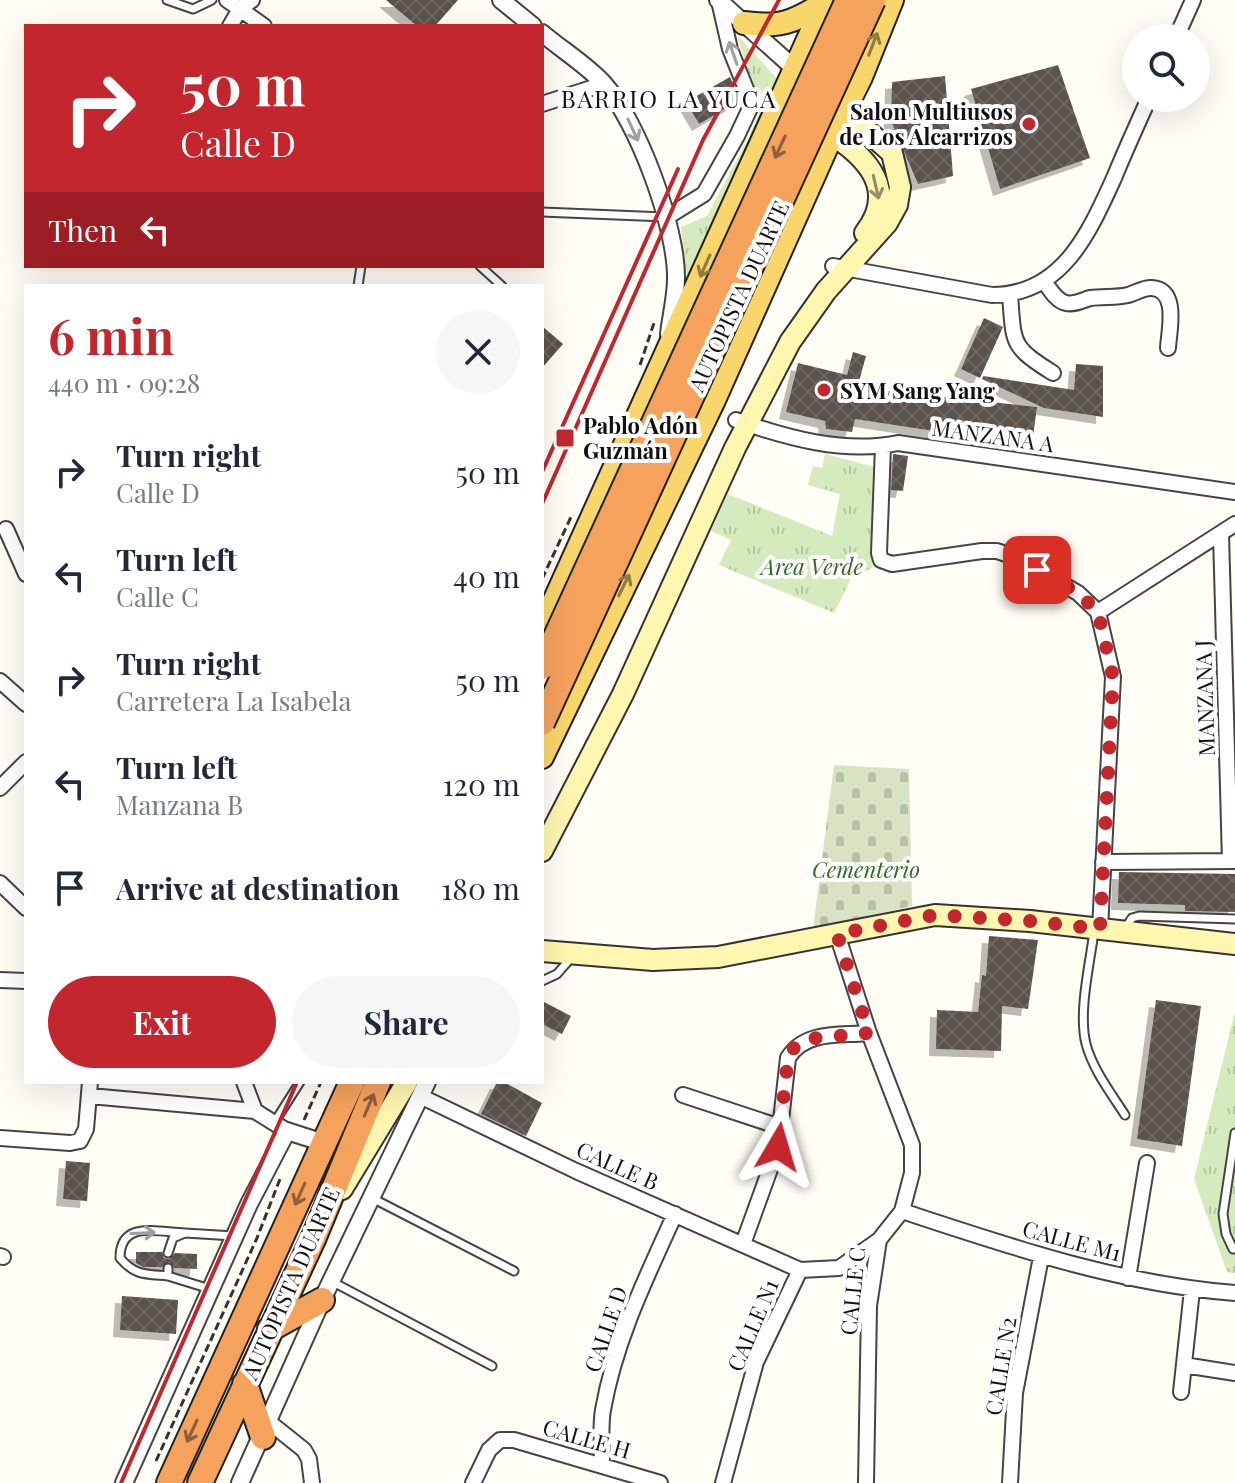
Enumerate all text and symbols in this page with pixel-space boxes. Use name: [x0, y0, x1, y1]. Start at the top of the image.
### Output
map controls: [1122, 24, 1210, 112]
button: search: [1122, 24, 1210, 112]
one-way arrow: [867, 32, 881, 57]
one-way arrow: [724, 41, 739, 66]
text: 50 m: [180, 46, 306, 121]
icon: right: [48, 56, 152, 160]
district label: BARRIO LA YUCA: [561, 82, 777, 114]
place label: Salon Multiusos de Los Alcarrizos: [839, 96, 1013, 151]
marker: Salon Multiusos de Los Alcarrizos: [1020, 115, 1038, 133]
one-way arrow: [626, 117, 641, 141]
text: Calle D: [180, 118, 296, 166]
one-way arrow: [772, 135, 787, 159]
one-way arrow: [870, 174, 885, 199]
street label: AUTOPISTA DUARTE: [680, 196, 795, 397]
icon: left: [133, 208, 177, 252]
text: Then: [48, 210, 117, 250]
one-way arrow: [697, 254, 712, 278]
text: 6 min: [48, 303, 174, 367]
button: close: [436, 310, 520, 394]
text: 440 m · 09:28: [48, 365, 200, 400]
place label: SYM Sang Yang: [840, 375, 996, 405]
marker: SYM Sang Yang: [815, 381, 833, 399]
place label: Pablo Adón Guzmán: [583, 410, 698, 465]
street label: MANZANA A: [930, 412, 1056, 458]
marker: Pablo Adón Guzmán: [554, 427, 576, 449]
text: Turn right: [116, 435, 261, 475]
icon: right: [48, 450, 92, 494]
text: 50 m: [455, 452, 520, 492]
text: Calle D: [116, 475, 200, 510]
pin: [1003, 536, 1071, 604]
text: Turn left: [116, 539, 237, 579]
icon: arrive: [1015, 548, 1059, 592]
park label: Area Verde: [759, 551, 863, 581]
icon: left: [48, 554, 92, 598]
text: 40 m: [453, 556, 520, 596]
one-way arrow: [617, 574, 632, 598]
text: Calle C: [116, 579, 199, 614]
street label: MANZANA J: [1187, 639, 1221, 757]
text: Turn right: [116, 643, 261, 683]
icon: right: [48, 658, 92, 702]
text: 50 m: [455, 660, 520, 700]
text: Carretera La Isabela: [116, 683, 351, 718]
text: Turn left: [116, 747, 237, 787]
icon: left: [48, 762, 92, 806]
text: 120 m: [442, 764, 520, 804]
text: Manzana B: [116, 787, 243, 822]
park label: Cementerio: [812, 854, 920, 884]
icon: arrive: [48, 866, 92, 910]
text: Arrive at destination: [116, 868, 399, 908]
text: 180 m: [441, 868, 520, 908]
button: Exit: [48, 976, 276, 1068]
button: Share: [292, 976, 520, 1068]
one-way arrow: [362, 1093, 377, 1118]
position arrow: [736, 1105, 820, 1189]
street label: CALLE B: [572, 1134, 664, 1196]
street label: AUTOPISTA DUARTE: [234, 1182, 346, 1385]
one-way arrow: [292, 1182, 307, 1206]
street label: CALLE M1: [1020, 1212, 1124, 1268]
one-way arrow: [130, 1225, 156, 1240]
street label: CALLE C: [832, 1245, 872, 1337]
street label: CALLE N1: [719, 1275, 785, 1375]
street label: CALLE D: [576, 1282, 634, 1376]
street label: CALLE N2: [977, 1315, 1023, 1417]
street label: CALLE H: [540, 1411, 634, 1465]
one-way arrow: [184, 1418, 199, 1443]

